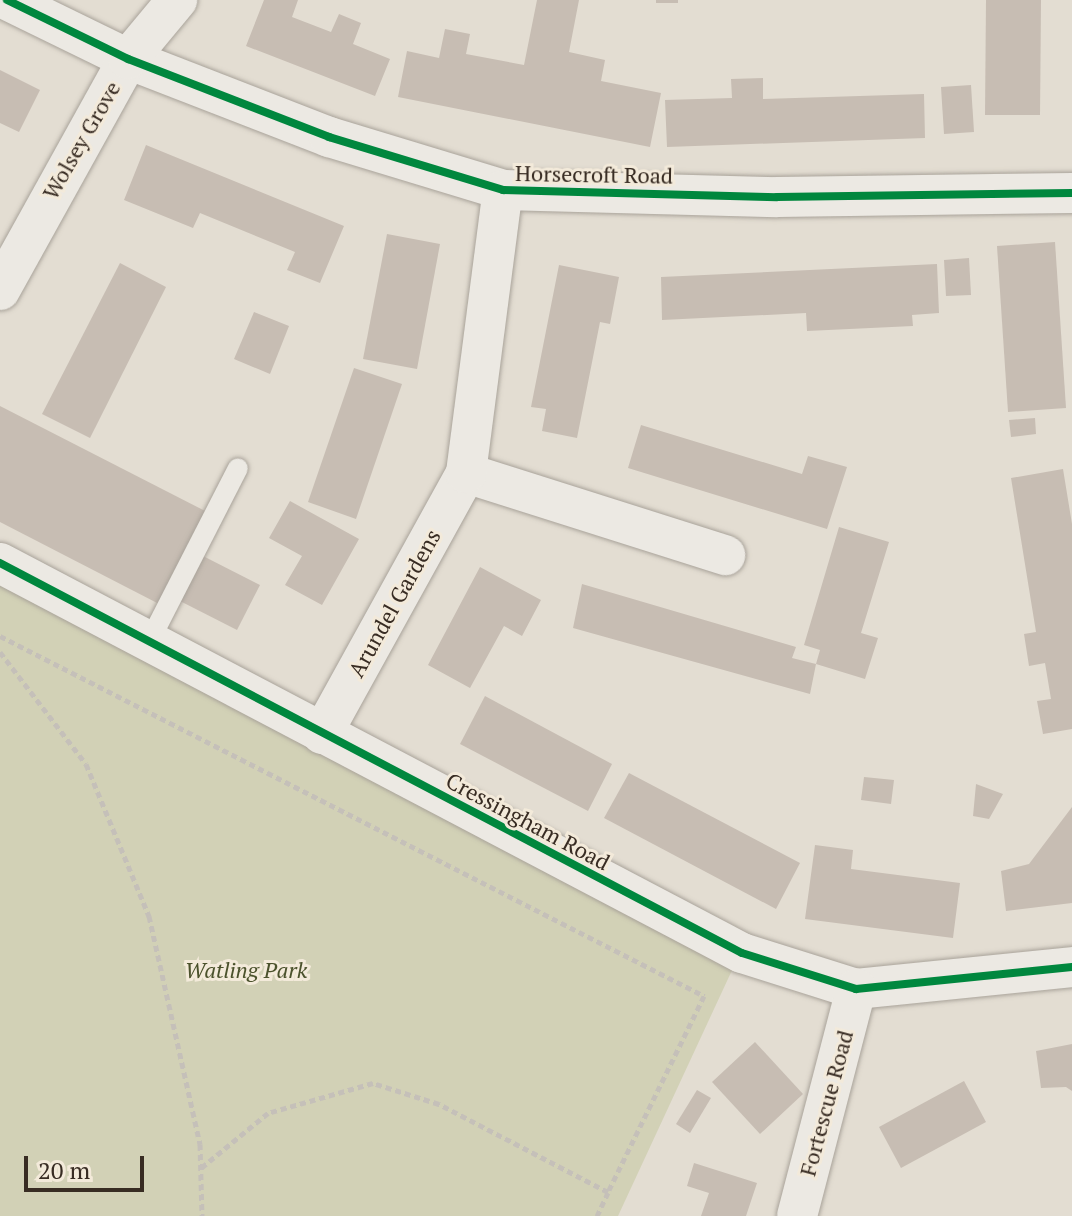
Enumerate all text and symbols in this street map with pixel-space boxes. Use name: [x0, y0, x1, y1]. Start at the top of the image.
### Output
street label: Wolsey Grove: [37, 76, 125, 204]
street label: Horsecroft Road: [515, 159, 673, 189]
street label: Arundel Gardens: [342, 524, 446, 682]
street label: Cressingham Road: [442, 767, 614, 875]
park label: Watling Park: [185, 957, 307, 983]
street label: Fortescue Road: [794, 1027, 858, 1179]
scale bar: [28, 1140, 148, 1190]
text: 20 m: [38, 1154, 90, 1186]

